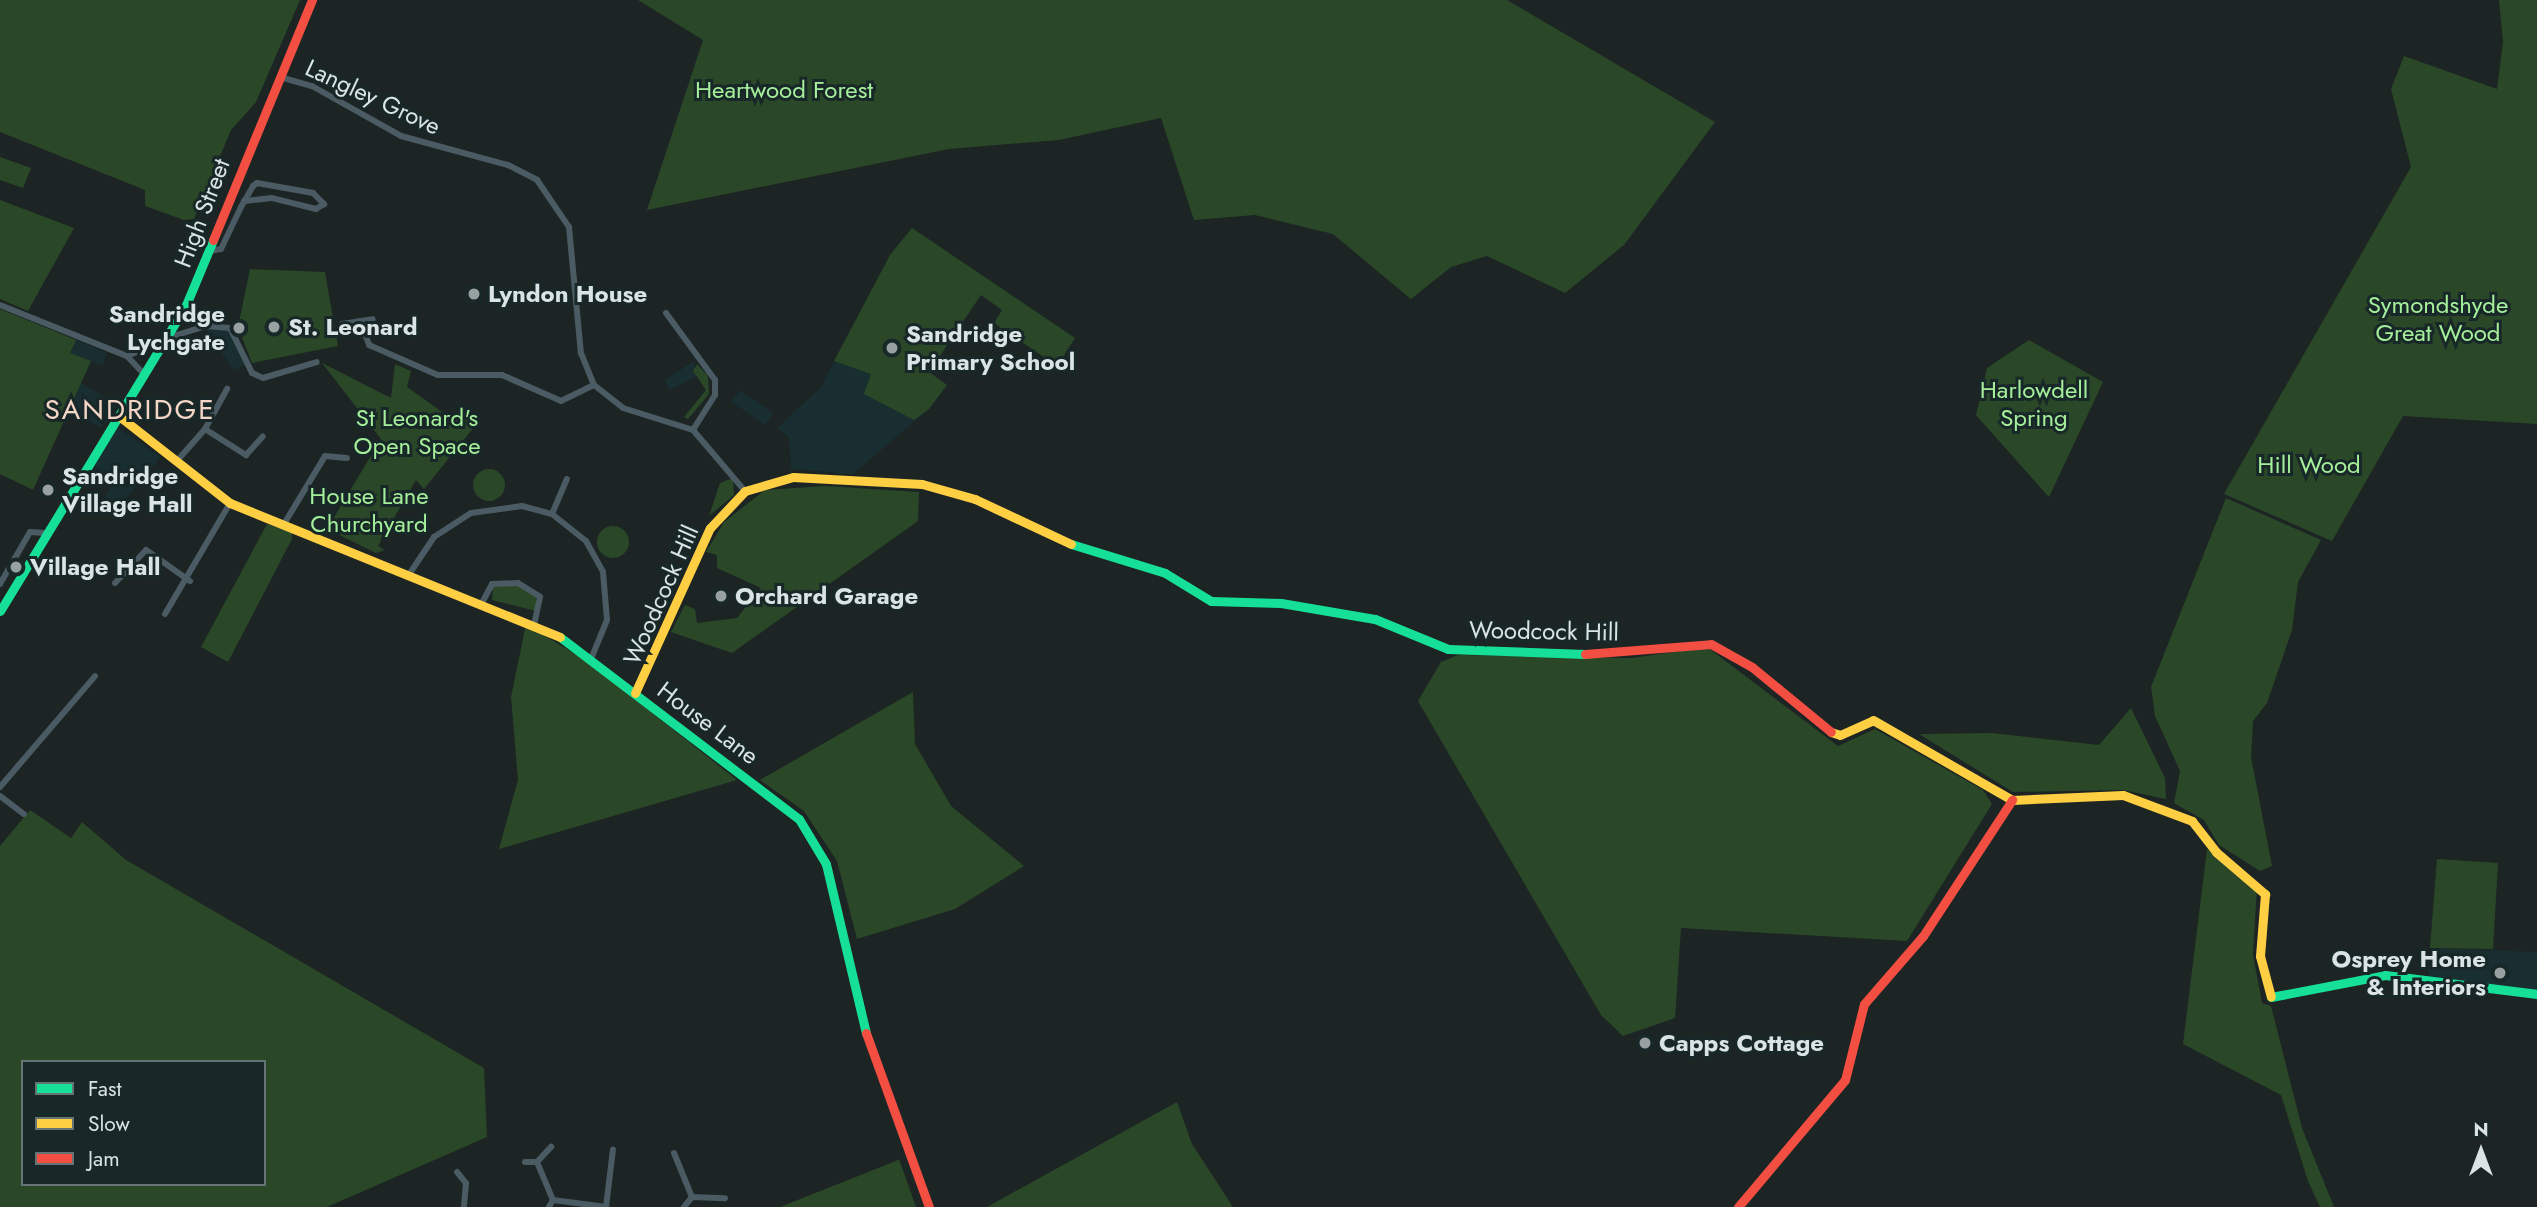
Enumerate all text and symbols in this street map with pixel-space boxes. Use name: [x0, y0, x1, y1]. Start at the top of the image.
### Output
street label: Langley Grove: [301, 53, 445, 141]
park label: Heartwood Forest: [695, 76, 873, 104]
street label: High Street: [168, 155, 236, 271]
place label: Lyndon House: [488, 280, 647, 308]
marker: Lyndon House: [466, 286, 482, 302]
park label: Symondshyde Great Wood: [2368, 291, 2508, 347]
place label: Sandridge Lychgate: [109, 300, 225, 356]
place label: St. Leonard: [288, 313, 418, 341]
marker: St. Leonard: [266, 319, 282, 335]
marker: Sandridge Lychgate: [231, 320, 247, 336]
place label: Sandridge Primary School: [906, 320, 1075, 376]
marker: Sandridge Primary School: [884, 340, 900, 356]
park label: Harlowdell Spring: [1980, 376, 2088, 432]
district label: SANDRIDGE: [46, 393, 214, 427]
park label: St Leonard's Open Space: [353, 404, 481, 460]
park label: Hill Wood: [2257, 451, 2361, 479]
place label: Sandridge Village Hall: [62, 462, 193, 518]
marker: Sandridge Village Hall: [40, 482, 56, 498]
park label: House Lane Churchyard: [309, 482, 429, 538]
street label: Woodcock Hill: [617, 521, 705, 669]
place label: Village Hall: [30, 553, 161, 581]
marker: Village Hall: [8, 559, 24, 575]
place label: Orchard Garage: [735, 582, 918, 610]
marker: Orchard Garage: [713, 588, 729, 604]
street label: Woodcock Hill: [1469, 615, 1619, 647]
street label: House Lane: [652, 676, 764, 770]
place label: Osprey Home & Interiors: [2331, 945, 2486, 1001]
marker: Osprey Home & Interiors: [2492, 965, 2508, 981]
place label: Capps Cottage: [1659, 1029, 1824, 1057]
marker: Capps Cottage: [1637, 1035, 1653, 1051]
legend: [21, 1060, 266, 1186]
text: Fast: [88, 1074, 121, 1104]
text: Slow: [88, 1109, 130, 1139]
north arrow: [2446, 1116, 2516, 1186]
text: N: [2473, 1116, 2489, 1143]
text: Jam: [88, 1144, 120, 1174]

